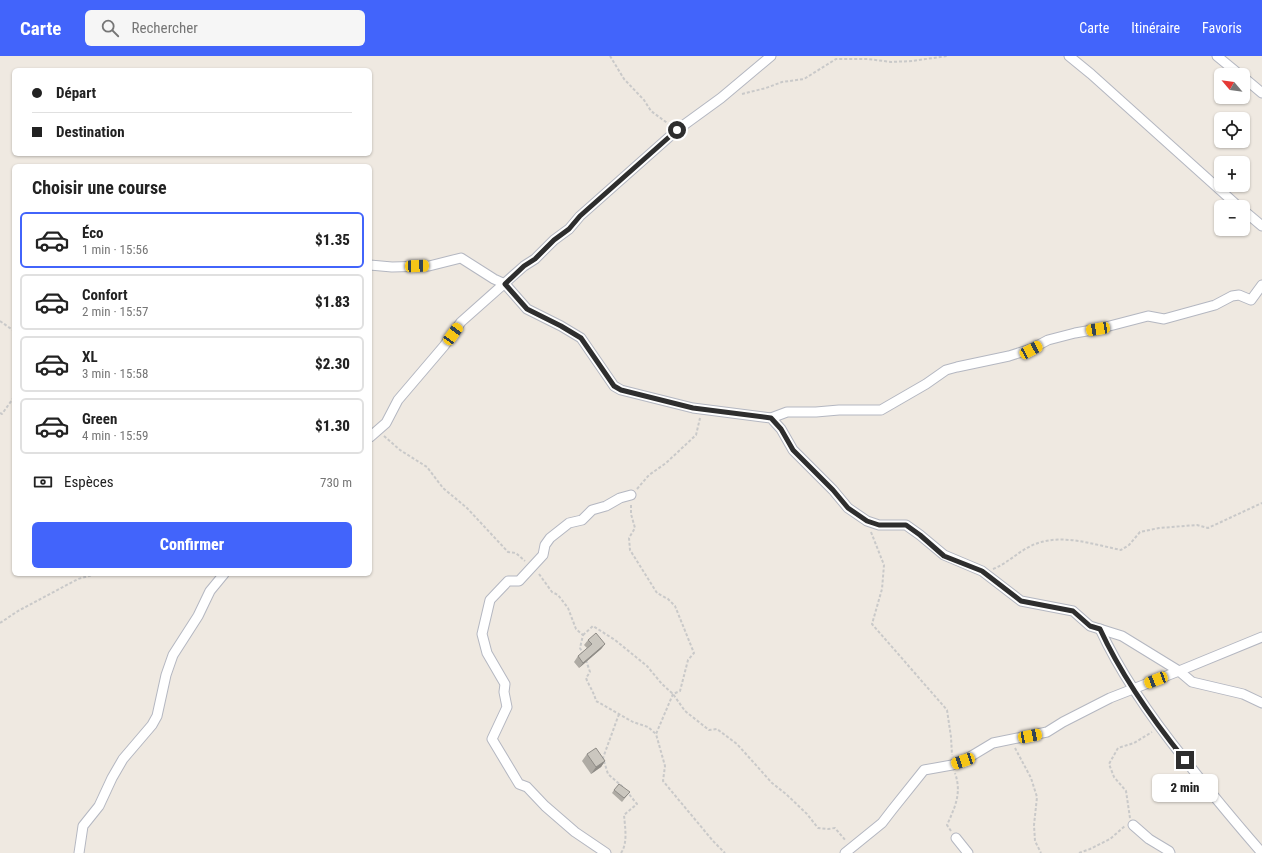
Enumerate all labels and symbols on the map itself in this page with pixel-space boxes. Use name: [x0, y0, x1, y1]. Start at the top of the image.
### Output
north arrow: [1214, 68, 1250, 104]
route start: [668, 121, 686, 139]
car: [405, 260, 429, 272]
car: [441, 321, 465, 347]
car: [1085, 321, 1111, 337]
car: [1018, 339, 1044, 361]
car: [1143, 670, 1169, 690]
car: [1017, 728, 1043, 744]
car: [950, 751, 976, 771]
route end: [1176, 751, 1194, 769]
callout: 2 min: [1152, 774, 1218, 802]

